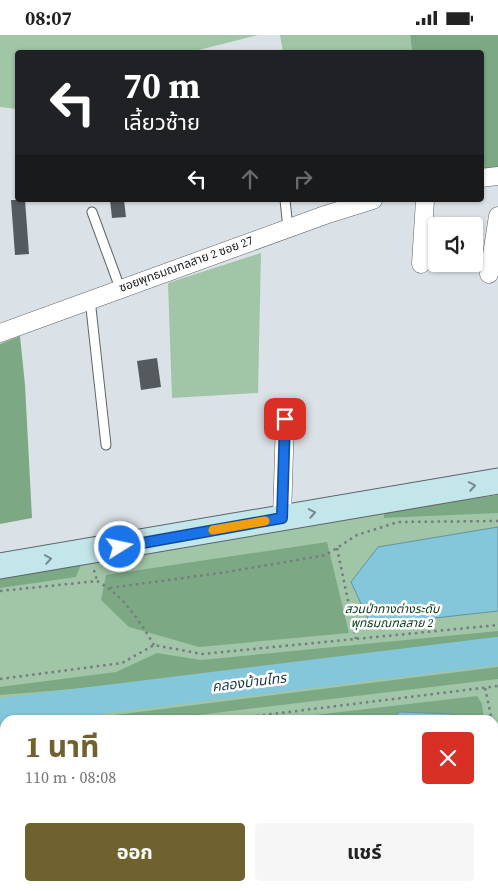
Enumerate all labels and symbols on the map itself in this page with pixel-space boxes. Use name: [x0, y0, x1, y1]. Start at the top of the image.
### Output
street label: ซอยพุทธมณฑลสาย 2 ซอย 27: [117, 232, 255, 296]
pin: [264, 398, 306, 440]
one-way arrow: [468, 481, 476, 491]
one-way arrow: [307, 509, 316, 519]
position arrow: [93, 520, 145, 572]
one-way arrow: [44, 554, 52, 564]
park label: สวนป่าทางต่างระดับ พุทธมณฑลสาย 2: [345, 601, 440, 631]
water label: คลองบ้านไทร: [211, 667, 288, 696]

